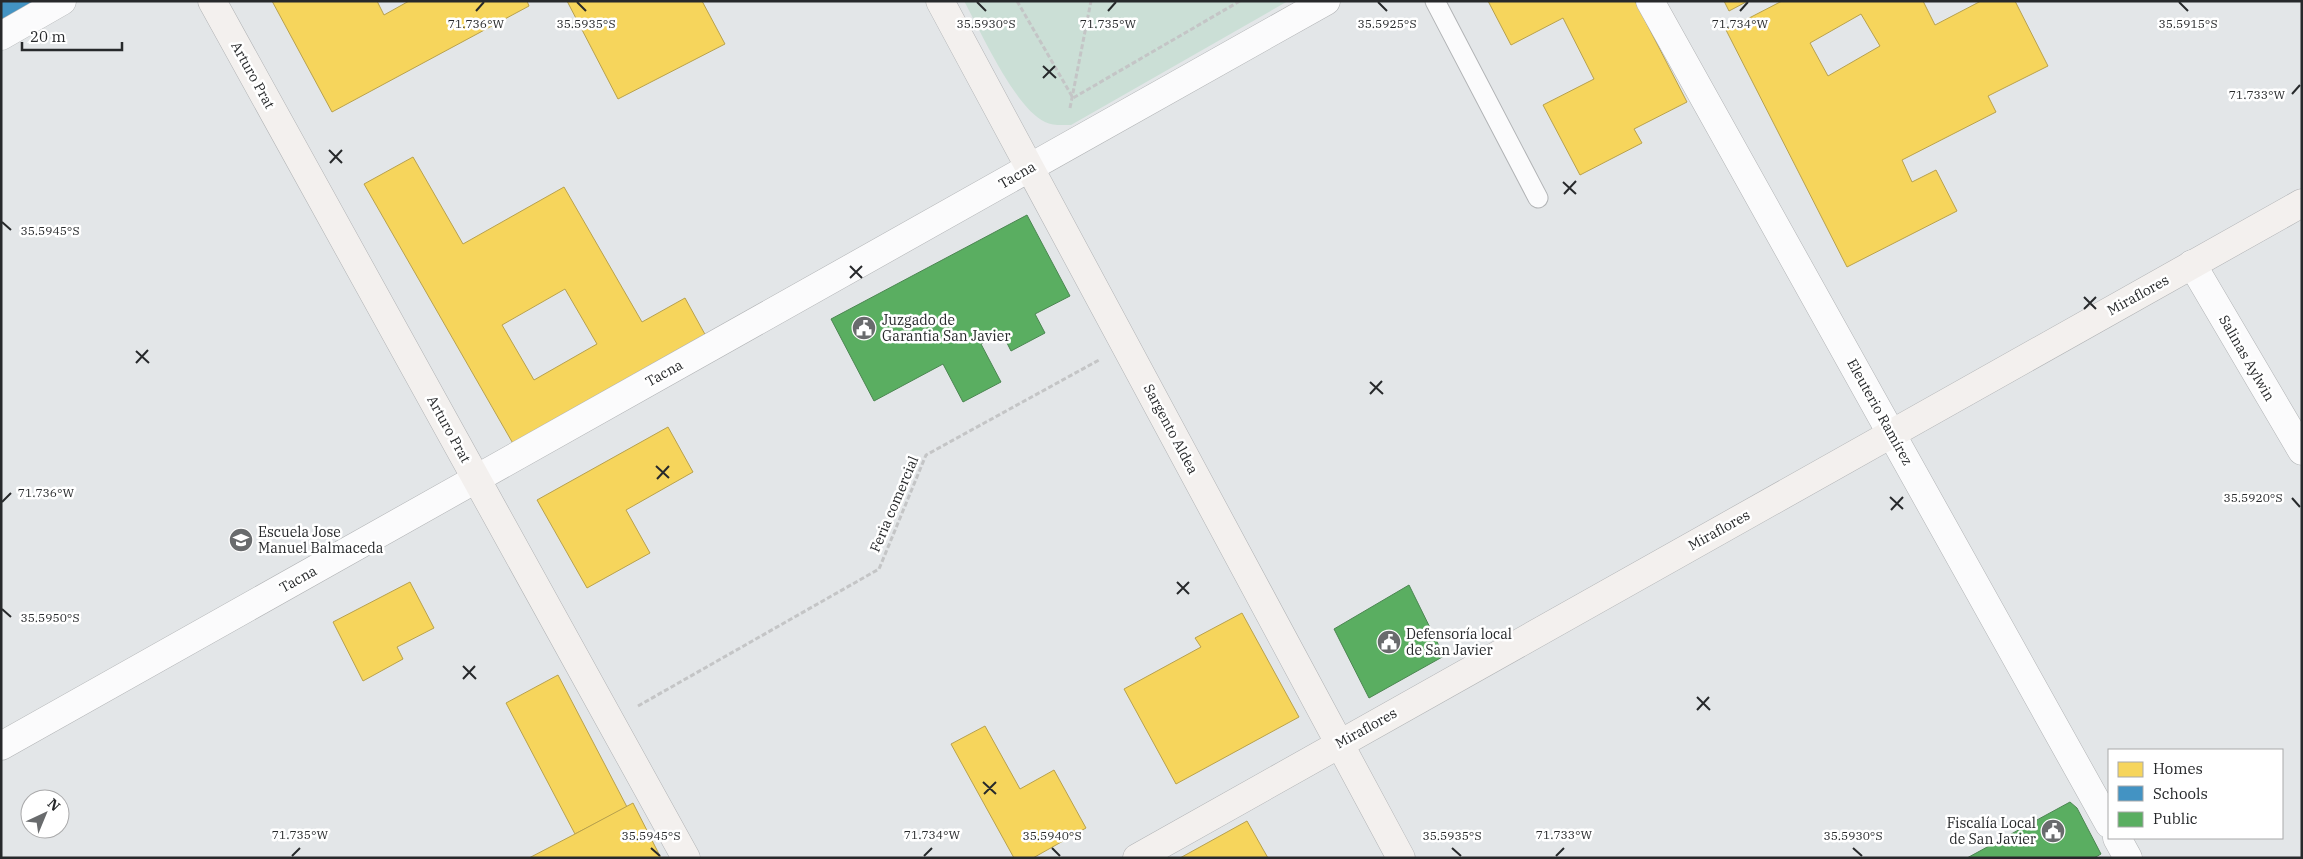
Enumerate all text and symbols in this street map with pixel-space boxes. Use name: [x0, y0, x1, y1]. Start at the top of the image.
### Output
text: 71.736°W: [448, 16, 505, 31]
text: 35.5935°S: [556, 16, 616, 31]
text: 35.5930°S: [956, 16, 1016, 31]
text: 71.735°W: [1080, 16, 1137, 31]
text: 35.5925°S: [1357, 16, 1417, 31]
text: 71.734°W: [1712, 16, 1769, 31]
text: 35.5915°S: [2158, 16, 2218, 31]
scale bar: [22, 20, 122, 52]
text: 20 m: [30, 27, 66, 46]
street label: Arturo Prat: [227, 38, 279, 112]
text: 71.733°W: [2229, 87, 2286, 102]
street label: Tacna: [995, 157, 1039, 193]
text: 35.5945°S: [20, 223, 80, 238]
street label: Miraflores: [2104, 271, 2172, 319]
place label: Juzgado de Garantia San Javier: [882, 311, 1011, 345]
street label: Salinas Aylwin: [2215, 312, 2279, 404]
public building icon: Juzgado de Garantia San Javier: [851, 315, 877, 341]
street label: Tacna: [642, 355, 686, 391]
street label: Eleuterio Ramírez: [1843, 356, 1917, 468]
street label: Sargento Aldea: [1140, 381, 1202, 478]
street label: Arturo Prat: [423, 392, 475, 466]
street label: Feria comercial: [866, 453, 922, 555]
text: 71.736°W: [18, 485, 75, 500]
text: 35.5920°S: [2223, 490, 2283, 505]
street label: Miraflores: [1685, 506, 1753, 554]
place label: Escuela Jose Manuel Balmaceda: [258, 523, 384, 557]
school or university icon: Escuela Jose Manuel Balmaceda: [228, 527, 254, 553]
street label: Tacna: [276, 561, 320, 597]
text: 35.5950°S: [20, 610, 80, 625]
place label: Defensoría local de San Javier: [1406, 625, 1512, 659]
public building icon: Defensoría local de San Javier: [1376, 629, 1402, 655]
street label: Miraflores: [1332, 704, 1400, 752]
legend: [2108, 749, 2283, 839]
text: Homes: [2153, 759, 2203, 778]
text: Schools: [2153, 784, 2208, 803]
north arrow: [20, 789, 70, 839]
text: N: [44, 794, 64, 815]
text: Public: [2153, 809, 2198, 828]
place label: Fiscalía Local de San Javier: [1947, 814, 2037, 848]
public building icon: Fiscalía Local de San Javier: [2040, 818, 2066, 844]
text: 71.735°W: [272, 827, 329, 842]
text: 71.734°W: [904, 827, 961, 842]
text: 71.733°W: [1536, 827, 1593, 842]
text: 35.5945°S: [621, 828, 681, 843]
text: 35.5940°S: [1022, 828, 1082, 843]
text: 35.5935°S: [1422, 828, 1482, 843]
text: 35.5930°S: [1823, 828, 1883, 843]

